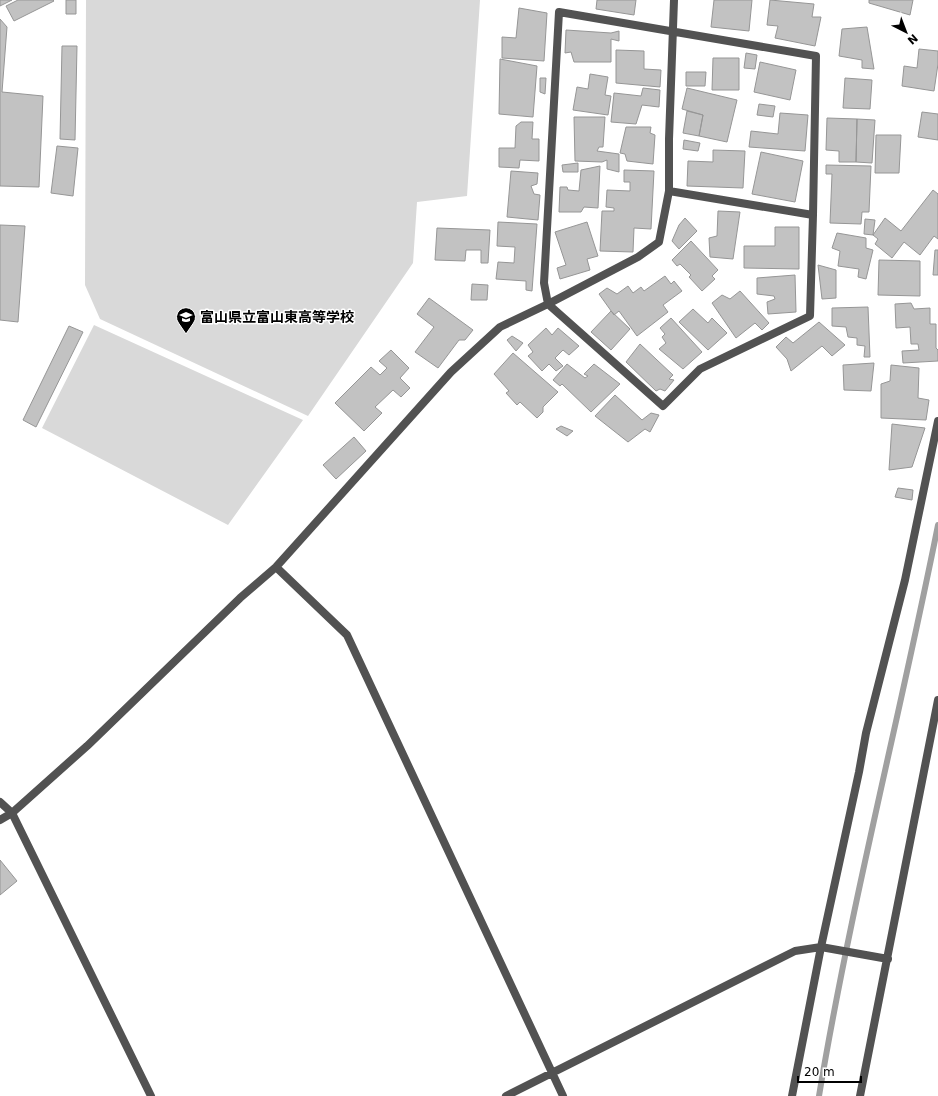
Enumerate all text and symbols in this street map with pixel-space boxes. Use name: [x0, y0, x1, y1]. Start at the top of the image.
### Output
north arrow: [886, 12, 926, 52]
text: N: [905, 31, 920, 47]
school or university icon: 富山県立富山東高等学校: [175, 306, 197, 334]
place label: 富山県立富山東高等学校: [200, 309, 354, 325]
scale bar: [798, 1058, 861, 1084]
text: 20 m: [804, 1065, 835, 1079]

